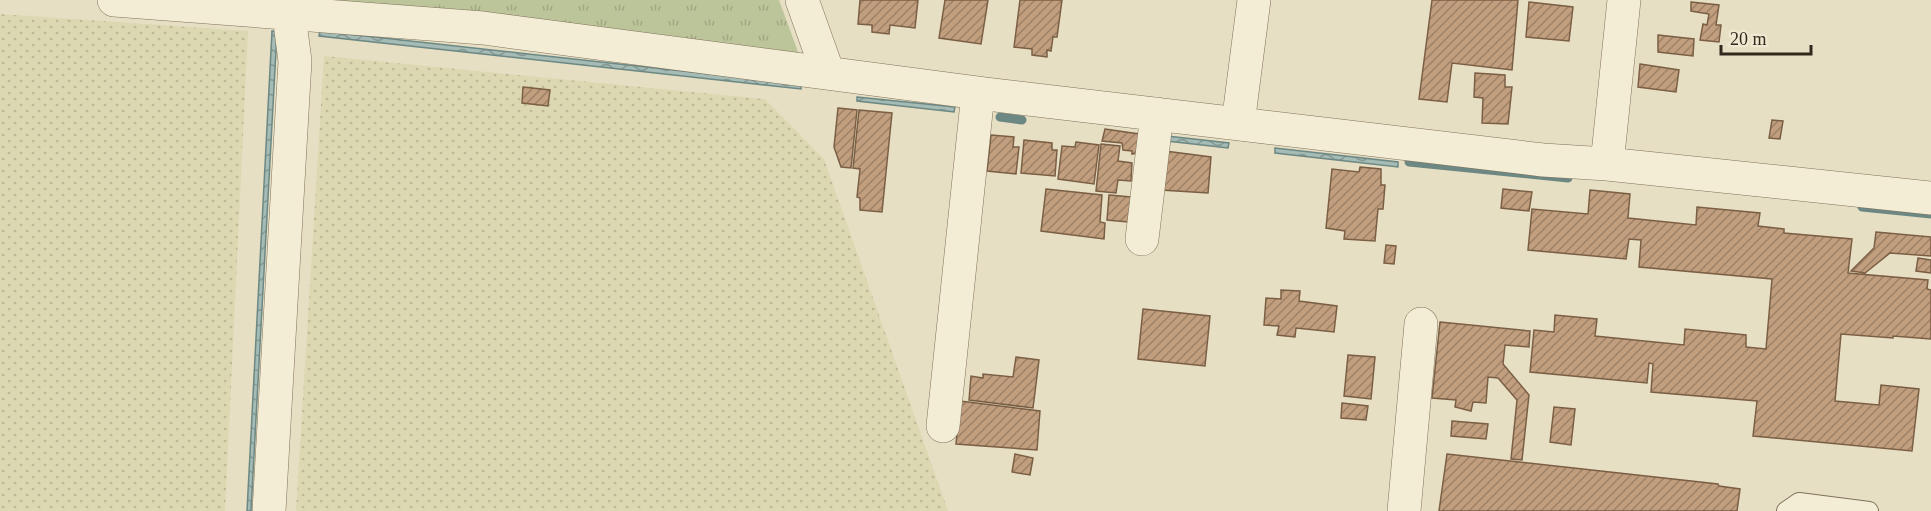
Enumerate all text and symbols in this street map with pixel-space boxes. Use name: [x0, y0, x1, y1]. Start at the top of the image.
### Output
scale bar: [1721, 18, 1811, 56]
text: 20 m: [1730, 29, 1767, 49]

